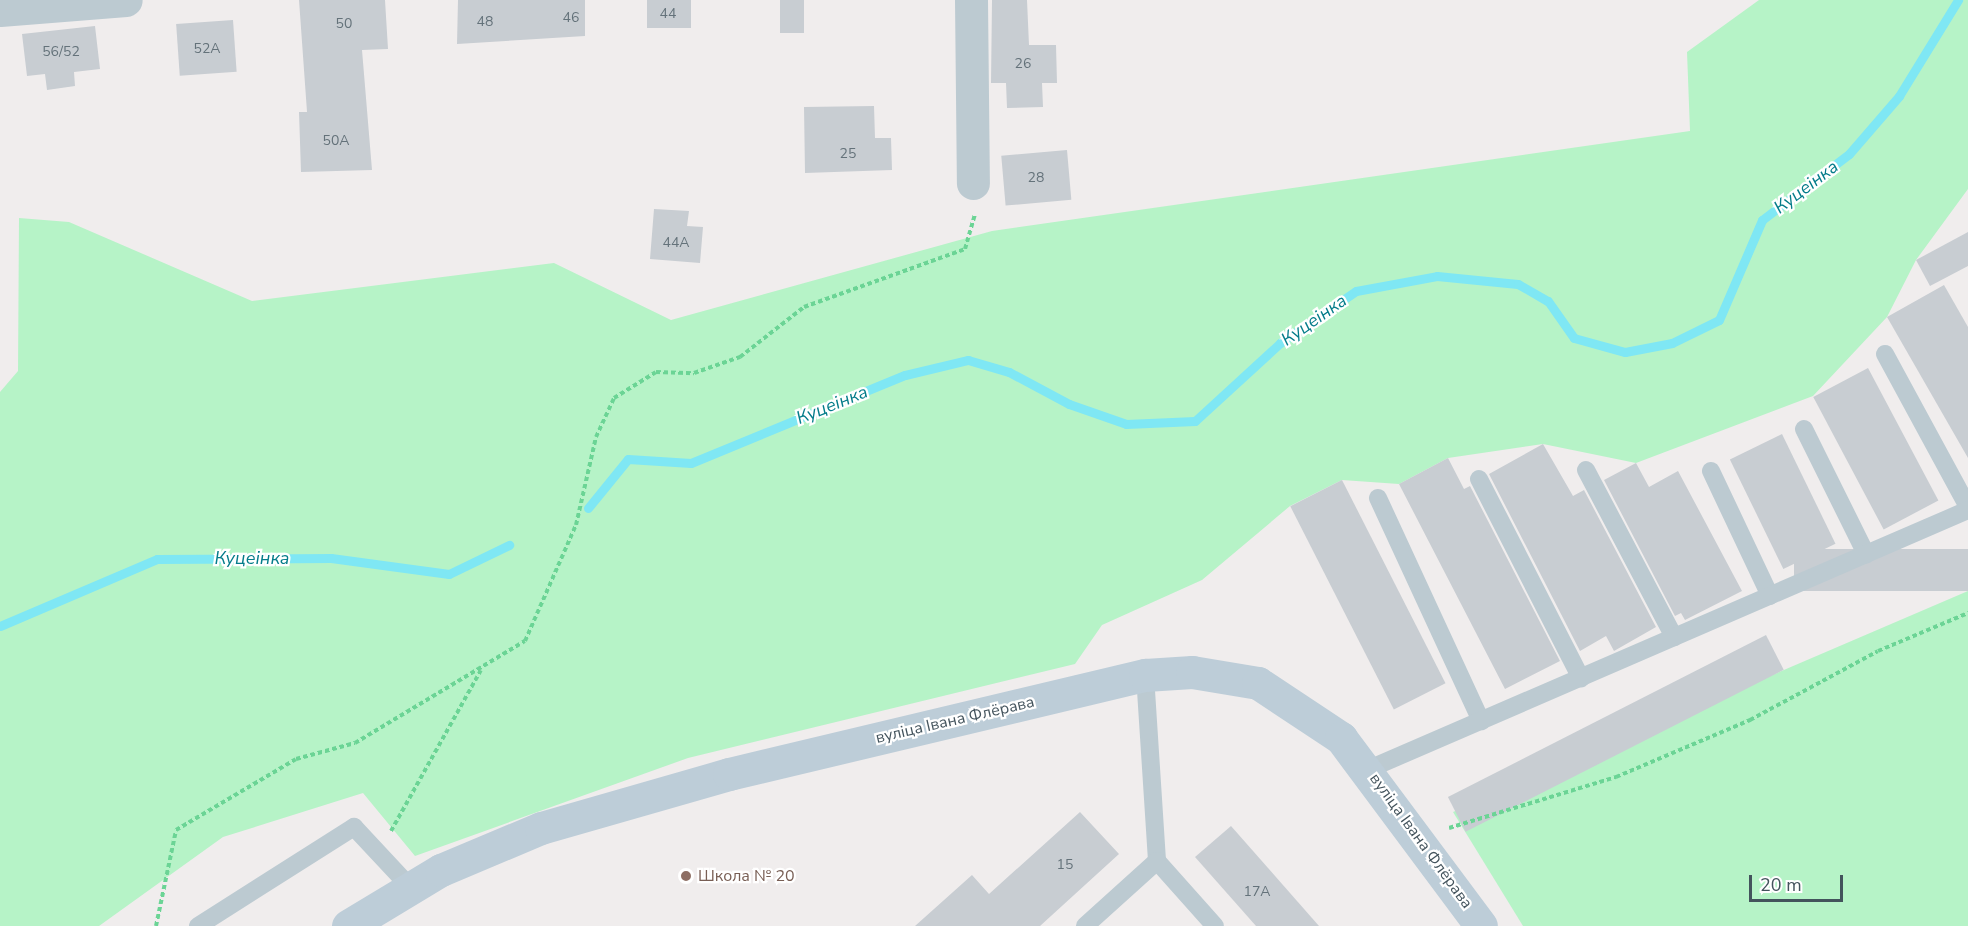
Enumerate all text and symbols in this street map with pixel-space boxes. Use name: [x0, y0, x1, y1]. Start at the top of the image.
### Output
house number: 44: [660, 6, 676, 22]
house number: 46: [563, 10, 579, 26]
house number: 48: [477, 14, 493, 30]
house number: 50: [336, 16, 352, 32]
house number: 52А: [193, 41, 221, 57]
house number: 56/52: [42, 44, 80, 60]
house number: 26: [1015, 56, 1031, 72]
house number: 50А: [322, 133, 350, 149]
house number: 25: [840, 146, 856, 162]
water label: Куцеінка: [1769, 156, 1843, 218]
house number: 28: [1028, 170, 1044, 186]
house number: 44А: [662, 235, 690, 251]
water label: Куцеінка: [1277, 290, 1351, 350]
water label: Куцеінка: [793, 381, 871, 429]
water label: Куцеінка: [214, 547, 290, 569]
street label: вуліца Івана Флёрава: [874, 692, 1036, 748]
street label: вуліца Івана Флёрава: [1365, 770, 1477, 912]
house number: 15: [1057, 857, 1073, 873]
scale bar: [1752, 863, 1846, 901]
place label: Школа № 20: [698, 866, 795, 886]
marker: Школа № 20: [679, 869, 693, 883]
text: 20 m: [1760, 873, 1802, 897]
house number: 17А: [1243, 884, 1271, 900]

